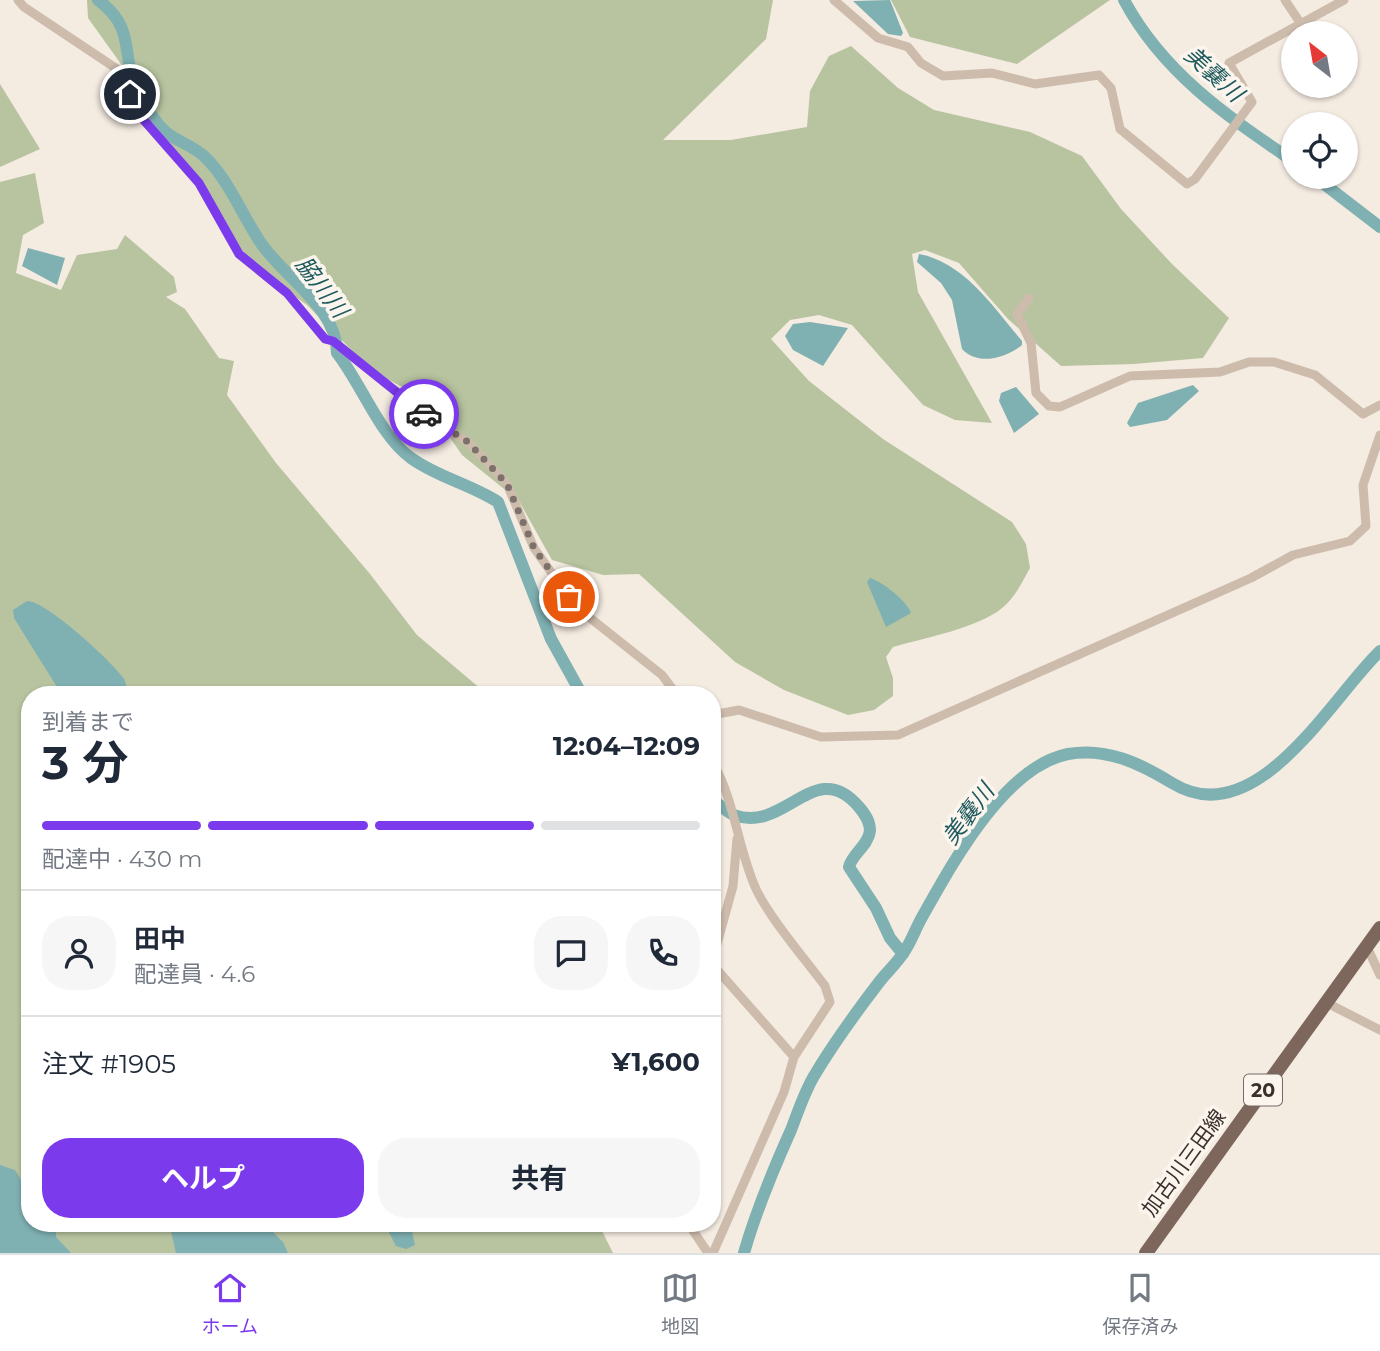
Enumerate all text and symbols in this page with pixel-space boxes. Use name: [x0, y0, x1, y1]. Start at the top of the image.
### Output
north arrow: [1281, 21, 1358, 98]
map controls: [1281, 21, 1358, 189]
water label: 美嚢川: [1179, 41, 1251, 109]
pin: [100, 64, 160, 124]
icon: home: [111, 75, 149, 113]
button: locate: [1281, 112, 1358, 189]
water label: 脇川川: [290, 251, 356, 325]
courier: [389, 379, 459, 449]
icon: car: [405, 395, 443, 433]
pin: [539, 567, 599, 627]
icon: bag: [550, 578, 588, 616]
text: 到着まで: [42, 708, 134, 736]
text: 12:04–12:09: [553, 730, 700, 762]
text: 3 分: [42, 734, 128, 791]
water label: 美嚢川: [936, 776, 1002, 850]
text: 配達中 · 430 m: [42, 845, 202, 873]
button: person: [42, 916, 116, 990]
button: chat: [534, 916, 608, 990]
button: phone: [626, 916, 700, 990]
text: 田中: [134, 923, 186, 955]
text: 配達員 · 4.6: [134, 960, 255, 988]
text: ¥1,600: [612, 1046, 700, 1078]
text: 注文 #1905: [42, 1048, 176, 1080]
road number: 20: [1244, 1074, 1282, 1106]
street label: 加古川三田線: [1136, 1104, 1231, 1221]
button: ヘルプ: [42, 1138, 364, 1218]
button: 共有: [378, 1138, 700, 1218]
tab: ホーム: [202, 1269, 258, 1338]
tab: 地図: [661, 1269, 699, 1338]
tab: 保存済み: [1102, 1269, 1178, 1338]

